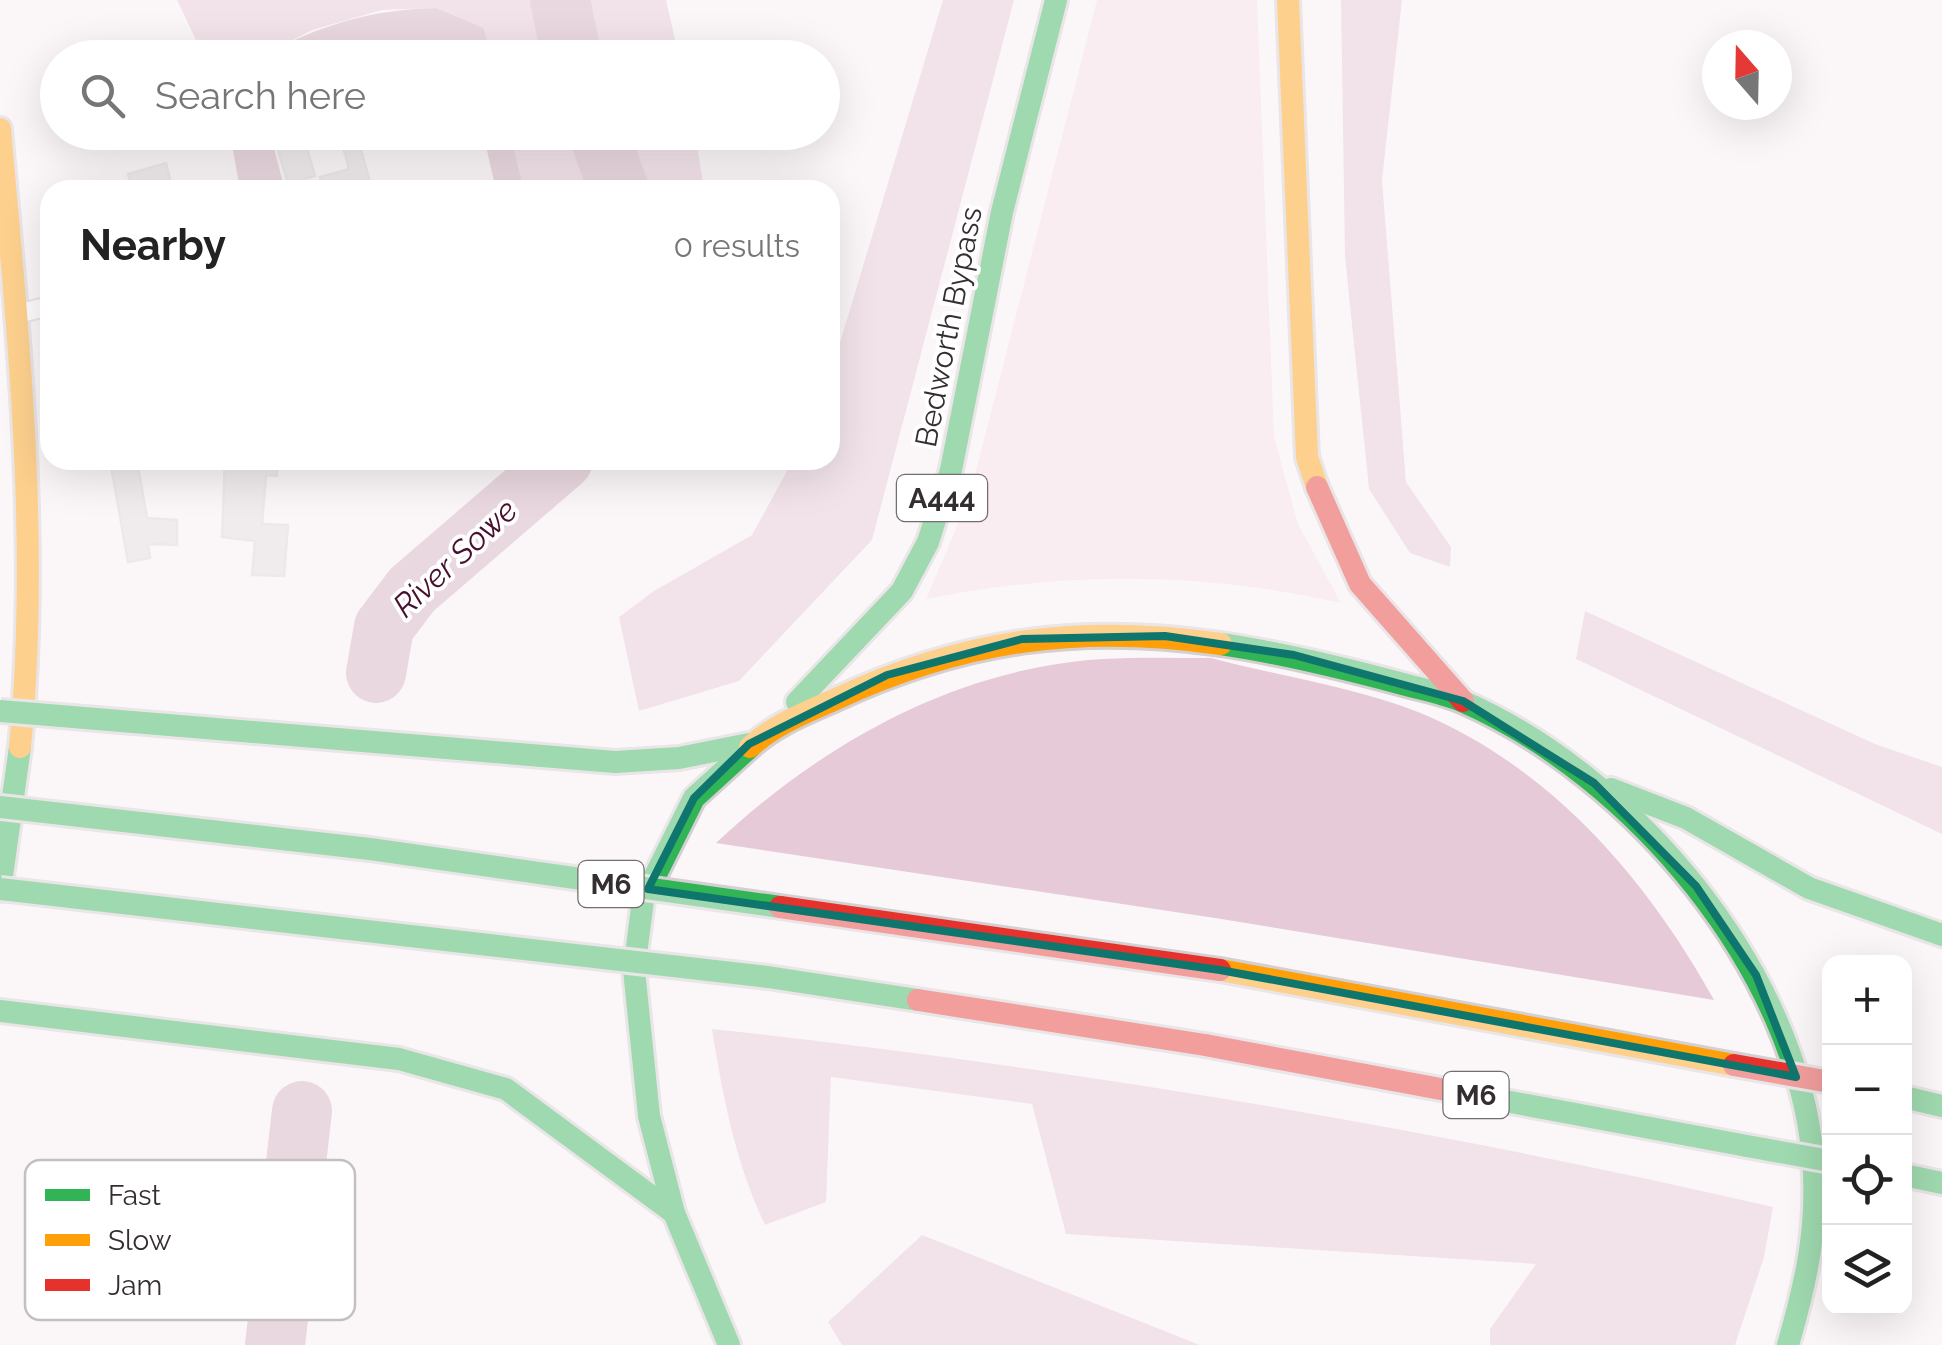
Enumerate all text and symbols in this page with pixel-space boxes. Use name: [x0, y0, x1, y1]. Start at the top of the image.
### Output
north arrow: [1702, 30, 1792, 120]
search box: [40, 40, 840, 150]
icon: search: [75, 68, 130, 123]
text: Search here: [155, 73, 366, 118]
street label: Bedworth Bypass: [908, 204, 989, 450]
text: Nearby: [80, 221, 226, 270]
text: 0 results: [673, 227, 800, 264]
road number: A444: [897, 475, 987, 521]
water label: River Sowe: [385, 491, 524, 624]
road number: M6: [578, 861, 644, 907]
map controls: [1822, 955, 1912, 1315]
button: +: [1822, 955, 1912, 1045]
button: −: [1822, 1045, 1912, 1135]
road number: M6: [1444, 1072, 1508, 1118]
button: locate: [1822, 1135, 1912, 1225]
legend: [25, 1160, 355, 1320]
text: Fast: [108, 1179, 161, 1212]
text: Slow: [108, 1224, 172, 1257]
button: layers: [1822, 1225, 1912, 1315]
text: Jam: [108, 1269, 162, 1302]

